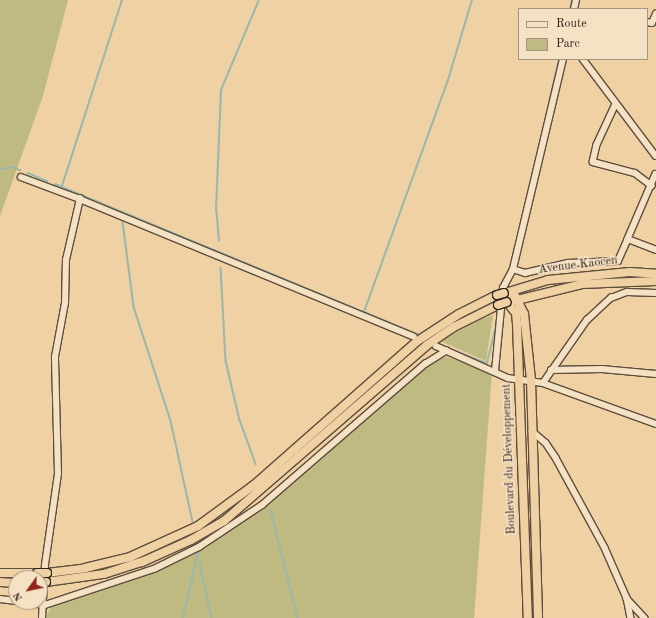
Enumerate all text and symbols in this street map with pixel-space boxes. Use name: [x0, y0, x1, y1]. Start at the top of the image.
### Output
legend: [518, 8, 648, 60]
text: Route: [556, 18, 587, 30]
text: Parc: [556, 38, 580, 50]
street label: Avenue Kaocen: [538, 254, 618, 278]
street label: Boulevard du Développement: [500, 383, 520, 535]
north arrow: [8, 570, 48, 610]
text: N: [11, 590, 25, 603]

